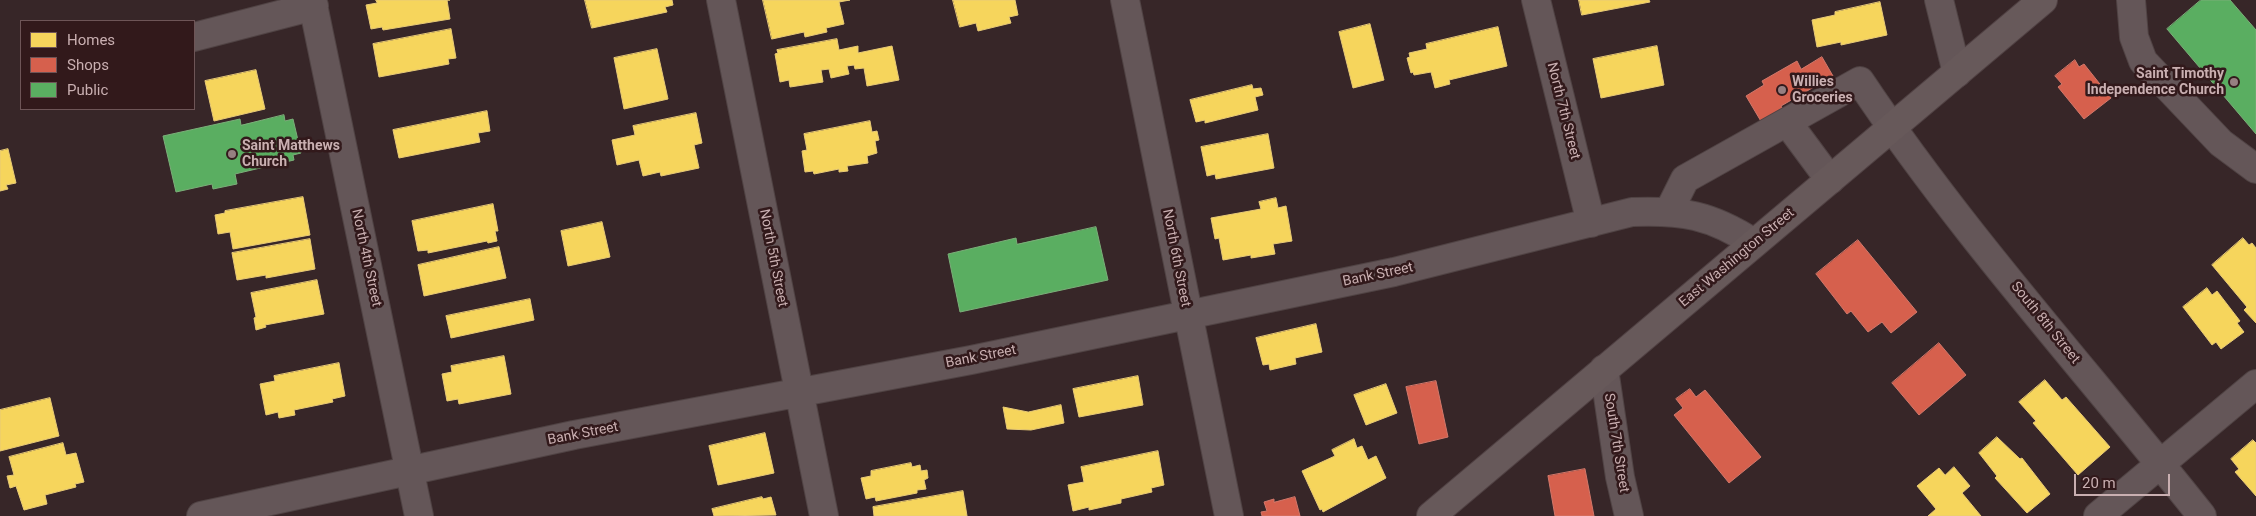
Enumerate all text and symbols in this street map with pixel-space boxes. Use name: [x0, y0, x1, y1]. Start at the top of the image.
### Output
legend: [20, 20, 195, 110]
text: Homes: [67, 31, 115, 49]
text: Shops: [67, 56, 109, 74]
street label: North 7th Street: [1543, 61, 1583, 161]
place label: Saint Timothy Independence Church: [2087, 66, 2224, 98]
place label: Willies Groceries: [1792, 74, 1853, 106]
marker: Saint Timothy Independence Church: [2228, 76, 2240, 88]
text: Public: [67, 81, 108, 99]
marker: Willies Groceries: [1776, 84, 1788, 96]
place label: Saint Matthews Church: [242, 138, 340, 170]
marker: Saint Matthews Church: [226, 148, 238, 160]
street label: East Washington Street: [1676, 205, 1798, 311]
street label: North 4th Street: [347, 208, 385, 308]
street label: North 5th Street: [755, 208, 791, 308]
street label: North 6th Street: [1158, 208, 1194, 308]
street label: Bank Street: [1341, 259, 1415, 291]
street label: South 8th Street: [2007, 279, 2083, 367]
street label: Bank Street: [944, 342, 1018, 372]
street label: South 7th Street: [1600, 392, 1632, 494]
street label: Bank Street: [546, 419, 620, 449]
scale bar: [2076, 464, 2172, 496]
text: 20 m: [2082, 474, 2116, 492]

